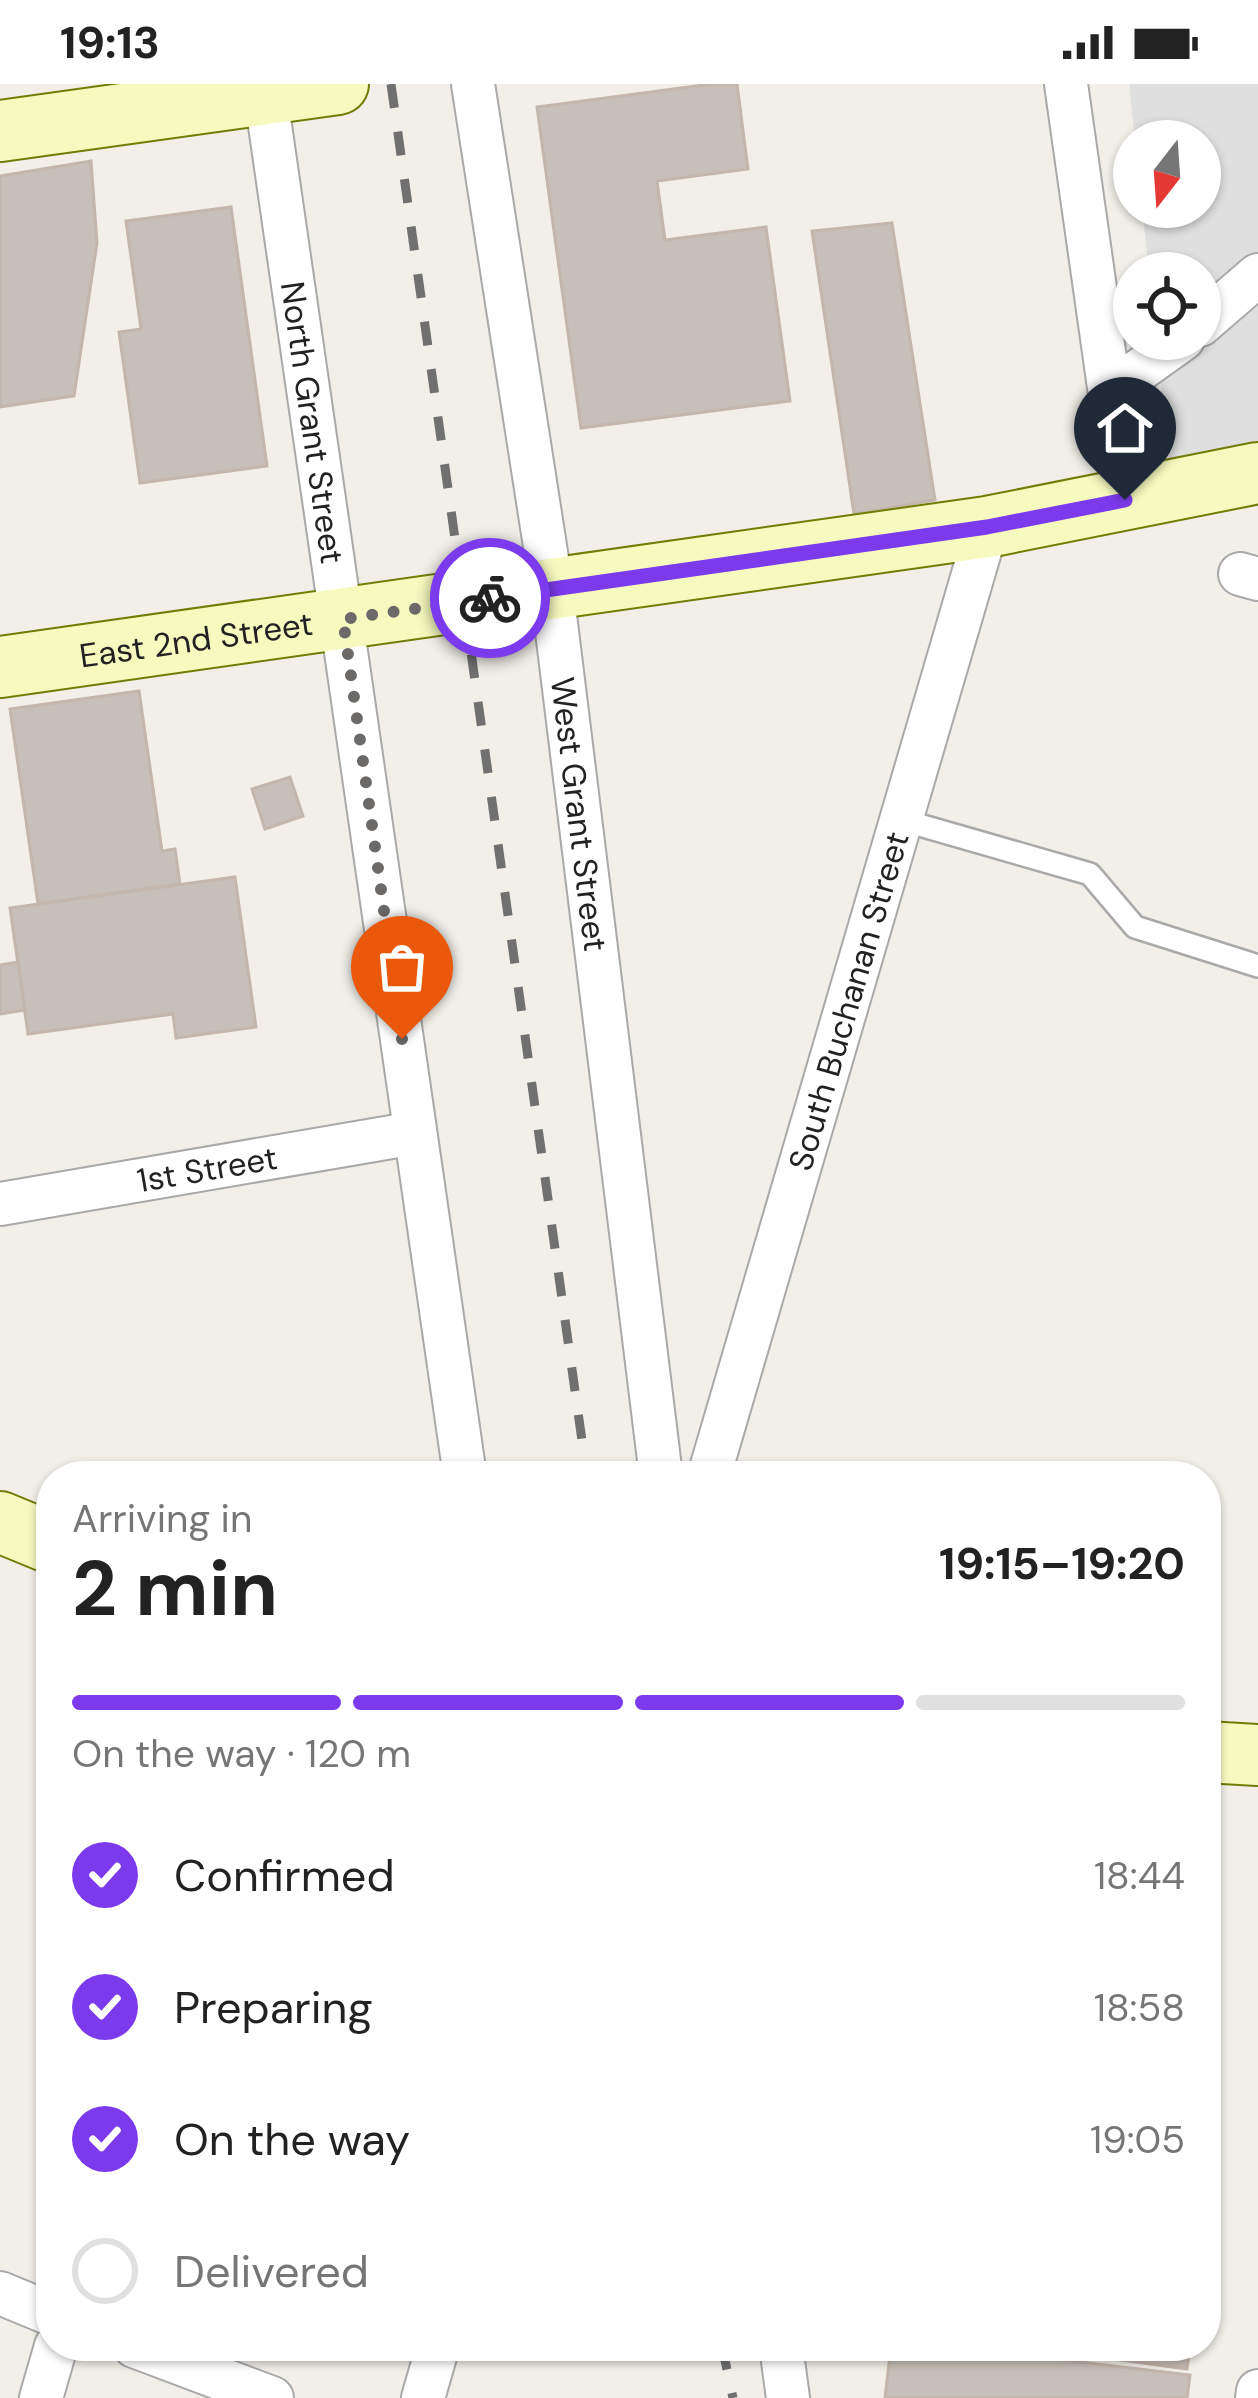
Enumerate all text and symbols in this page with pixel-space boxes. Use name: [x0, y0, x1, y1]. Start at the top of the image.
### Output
text: 19:13: [60, 13, 160, 72]
north arrow: [1113, 120, 1221, 228]
map controls: [1113, 120, 1221, 360]
button: locate: [1113, 252, 1221, 360]
street label: North Grant Street: [271, 279, 355, 566]
pin: [1074, 377, 1176, 500]
icon: home: [1092, 395, 1158, 461]
courier: [430, 538, 550, 658]
icon: bike: [457, 565, 523, 631]
street label: East 2nd Street: [77, 601, 315, 677]
street label: West Grant Street: [541, 675, 618, 954]
street label: South Buchanan Street: [778, 826, 918, 1176]
pin: [351, 916, 453, 1039]
icon: bag: [369, 934, 435, 1000]
street label: 1st Street: [134, 1135, 280, 1202]
text: Arriving in: [72, 1493, 252, 1544]
text: 19:15–19:20: [939, 1534, 1185, 1593]
text: 2 min: [72, 1538, 278, 1639]
text: On the way · 120 m: [72, 1728, 411, 1779]
icon: check: [72, 1842, 138, 1908]
text: Confirmed: [174, 1846, 395, 1905]
text: 18:44: [1094, 1850, 1185, 1901]
icon: check: [72, 1974, 138, 2040]
text: Preparing: [174, 1978, 373, 2037]
text: 18:58: [1094, 1982, 1185, 2033]
icon: check: [72, 2106, 138, 2172]
text: On the way: [174, 2110, 410, 2169]
text: 19:05: [1090, 2114, 1185, 2165]
text: Delivered: [174, 2242, 369, 2301]

